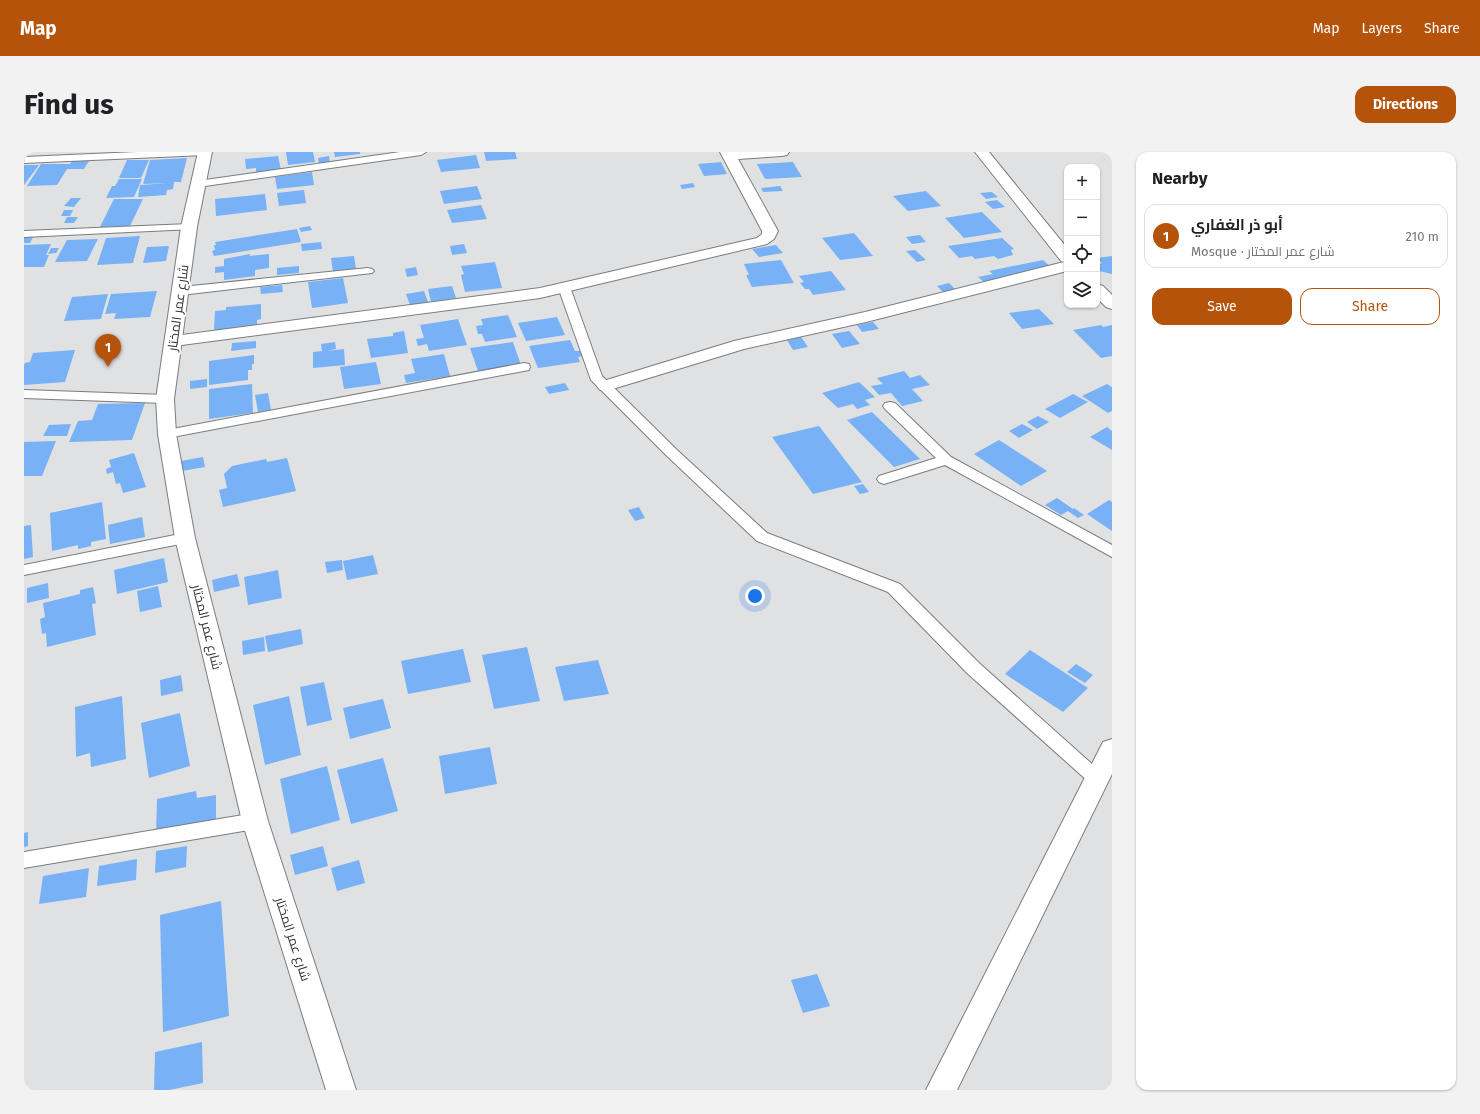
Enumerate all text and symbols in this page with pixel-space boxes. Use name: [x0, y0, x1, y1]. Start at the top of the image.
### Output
text: Map: [20, 17, 57, 40]
text: Map: [1313, 20, 1339, 37]
text: Layers: [1361, 20, 1402, 37]
text: Share: [1424, 20, 1460, 37]
button: Directions: [1355, 86, 1456, 123]
text: Find us: [24, 88, 114, 121]
map controls: [1064, 164, 1100, 308]
button: +: [1064, 164, 1100, 200]
text: Nearby: [1152, 168, 1207, 189]
button: −: [1064, 200, 1100, 236]
text: أبو ذر الغفاري: [1191, 216, 1283, 234]
text: 1: [1163, 229, 1169, 244]
text: 210 m: [1405, 229, 1439, 244]
button: locate: [1064, 236, 1100, 272]
text: Mosque · شارع عمر المختار: [1191, 244, 1334, 259]
street label: شارع عمر المختار: [164, 264, 192, 353]
button: layers: [1064, 272, 1100, 308]
button: Save: [1152, 288, 1292, 325]
button: Share: [1300, 288, 1440, 325]
pin: 1: [95, 334, 121, 367]
street label: شارع عمر المختار: [188, 582, 225, 671]
your location: [745, 586, 765, 606]
street label: شارع عمر المختار: [271, 894, 314, 983]

